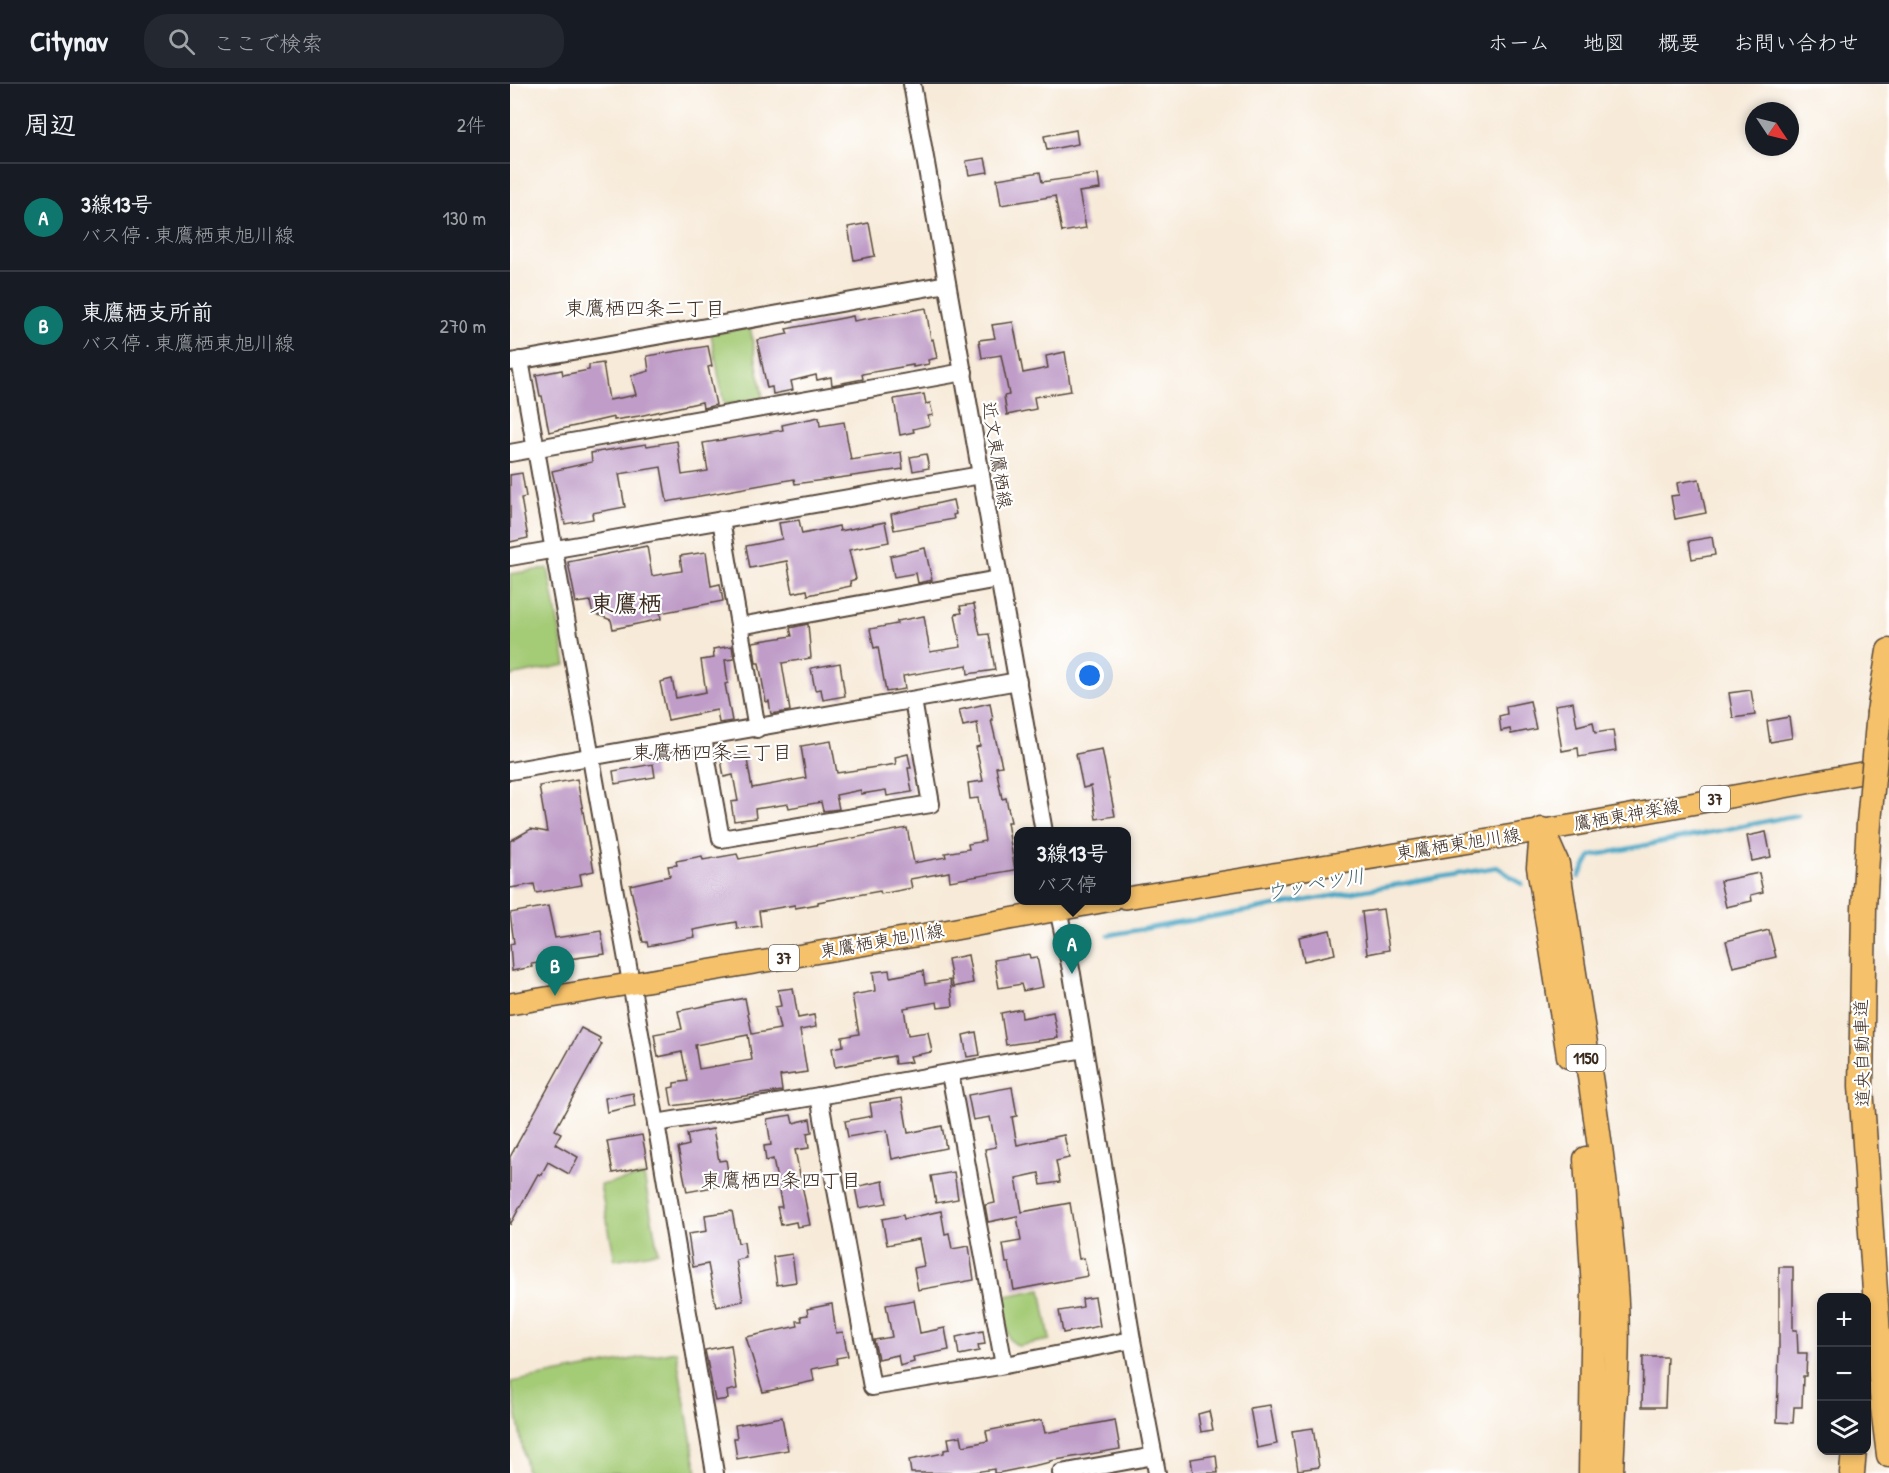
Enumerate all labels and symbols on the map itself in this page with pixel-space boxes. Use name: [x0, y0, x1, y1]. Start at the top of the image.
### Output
north arrow: [1745, 102, 1799, 156]
district label: 東鷹栖四条二丁目: [565, 294, 725, 321]
street label: 近文東鷹栖線: [977, 400, 1018, 510]
district label: 東鷹栖: [590, 587, 662, 619]
your location: [1075, 661, 1104, 690]
district label: 東鷹栖四条三丁目: [632, 738, 792, 765]
road number: 37: [1700, 786, 1730, 812]
street label: 鷹栖東神楽線: [1572, 793, 1682, 836]
street label: 東鷹栖東旭川線: [1394, 821, 1522, 866]
water label: ウッペツ川: [1263, 862, 1366, 905]
street label: 東鷹栖東旭川線: [818, 917, 946, 964]
pin: A: [1052, 924, 1092, 974]
road number: 37: [769, 945, 799, 971]
pin: B: [536, 946, 574, 996]
street label: 道央自動車道: [1848, 999, 1875, 1107]
road number: 1150: [1566, 1045, 1606, 1071]
district label: 東鷹栖四条四丁目: [701, 1166, 861, 1193]

